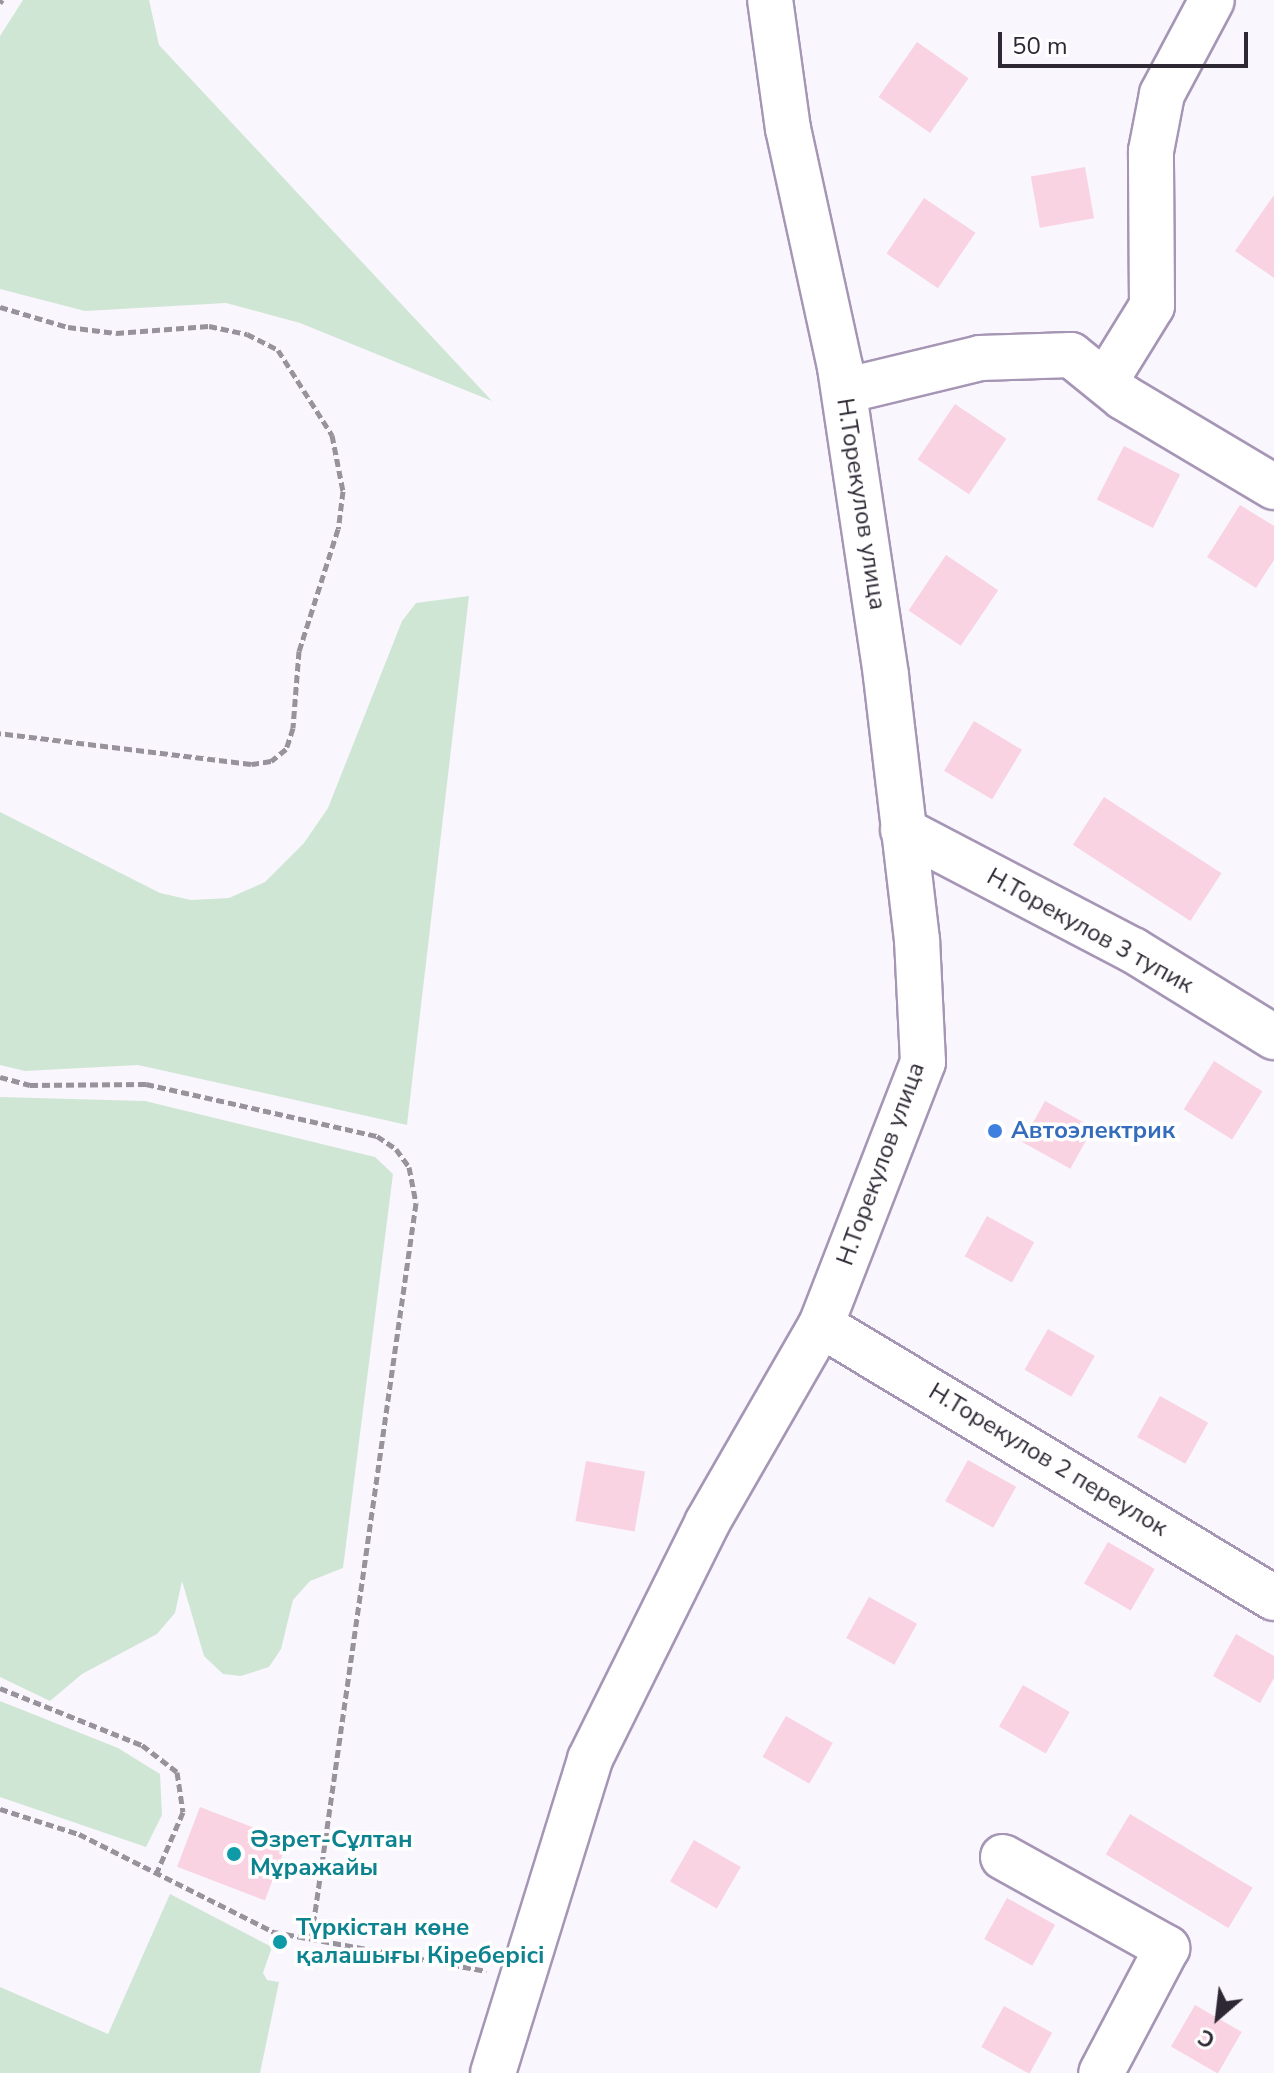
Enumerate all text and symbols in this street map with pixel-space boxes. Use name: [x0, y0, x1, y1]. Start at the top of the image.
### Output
scale bar: [1002, 16, 1252, 66]
text: 50 m: [1012, 30, 1068, 62]
street label: Н.Торекулов улица: [830, 396, 892, 612]
street label: Н.Торекулов 3 тупик: [982, 862, 1198, 1000]
street label: Н.Торекулов улица: [831, 1059, 931, 1269]
place label: Автоэлектрик: [1011, 1117, 1175, 1145]
marker: Автоэлектрик: [986, 1122, 1004, 1140]
street label: Н.Торекулов 2 переулок: [923, 1377, 1173, 1543]
place label: Әзрет-Сұлтан Мұражайы: [250, 1826, 413, 1882]
marker: Әзрет-Сұлтан Мұражайы: [225, 1845, 243, 1863]
place label: Түркістан көне қалашығы Кіреберісі: [296, 1914, 545, 1970]
marker: Түркістан көне қалашығы Кіреберісі: [271, 1933, 289, 1951]
north arrow: [1178, 1977, 1258, 2057]
text: С: [1193, 2021, 1220, 2055]

